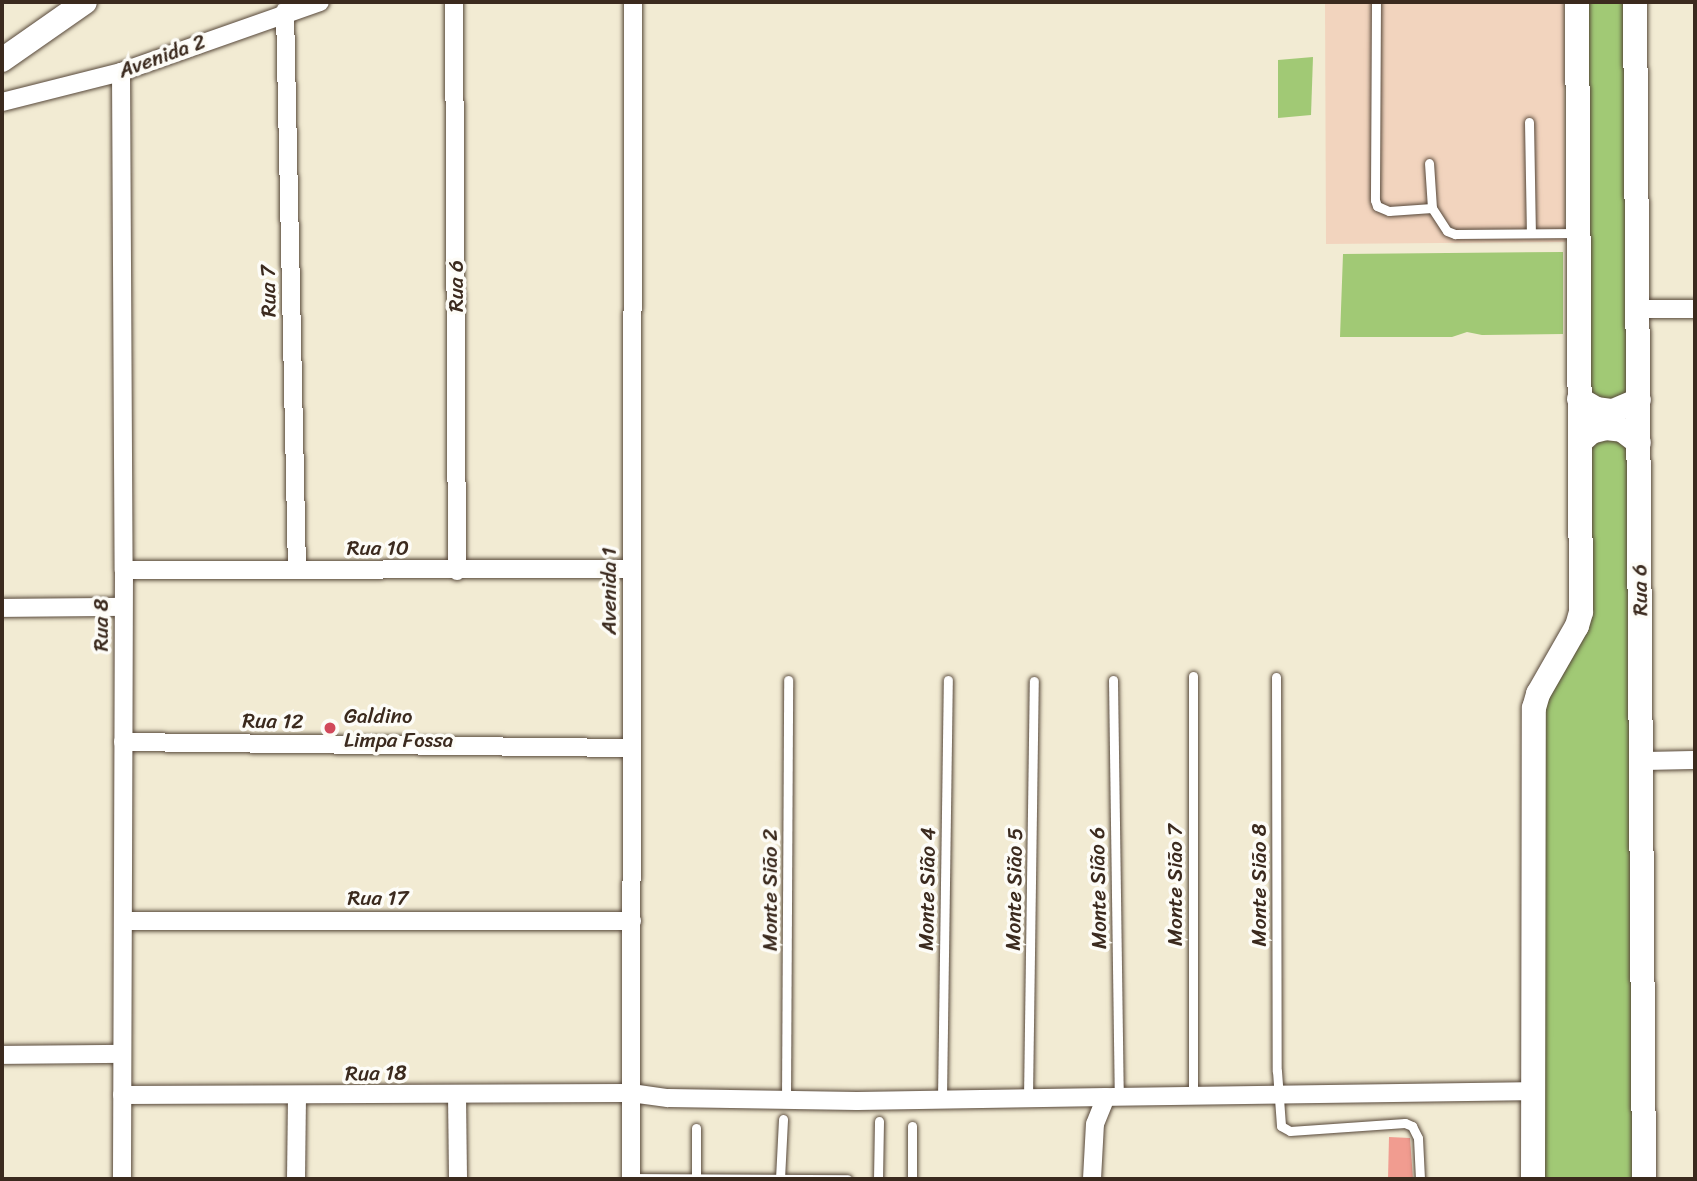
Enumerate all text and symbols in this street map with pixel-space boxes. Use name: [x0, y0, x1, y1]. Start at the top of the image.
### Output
street label: Avenida 2: [115, 29, 209, 83]
street label: Rua 6: [443, 260, 469, 312]
street label: Rua 7: [255, 265, 281, 317]
street label: Rua 10: [347, 535, 409, 561]
street label: Avenida 1: [596, 547, 622, 635]
street label: Rua 6: [1627, 564, 1653, 616]
street label: Rua 8: [88, 599, 114, 651]
place label: Galdino Limpa Fossa: [344, 703, 455, 753]
street label: Rua 12: [242, 708, 304, 734]
marker: Galdino Limpa Fossa: [322, 720, 338, 736]
street label: Monte Sião 7: [1162, 824, 1188, 946]
street label: Monte Sião 8: [1246, 824, 1272, 946]
street label: Monte Sião 4: [913, 827, 941, 951]
street label: Monte Sião 5: [1000, 827, 1028, 951]
street label: Monte Sião 6: [1084, 827, 1112, 949]
street label: Monte Sião 2: [757, 829, 783, 951]
street label: Rua 17: [347, 885, 409, 911]
street label: Rua 18: [345, 1060, 407, 1086]

